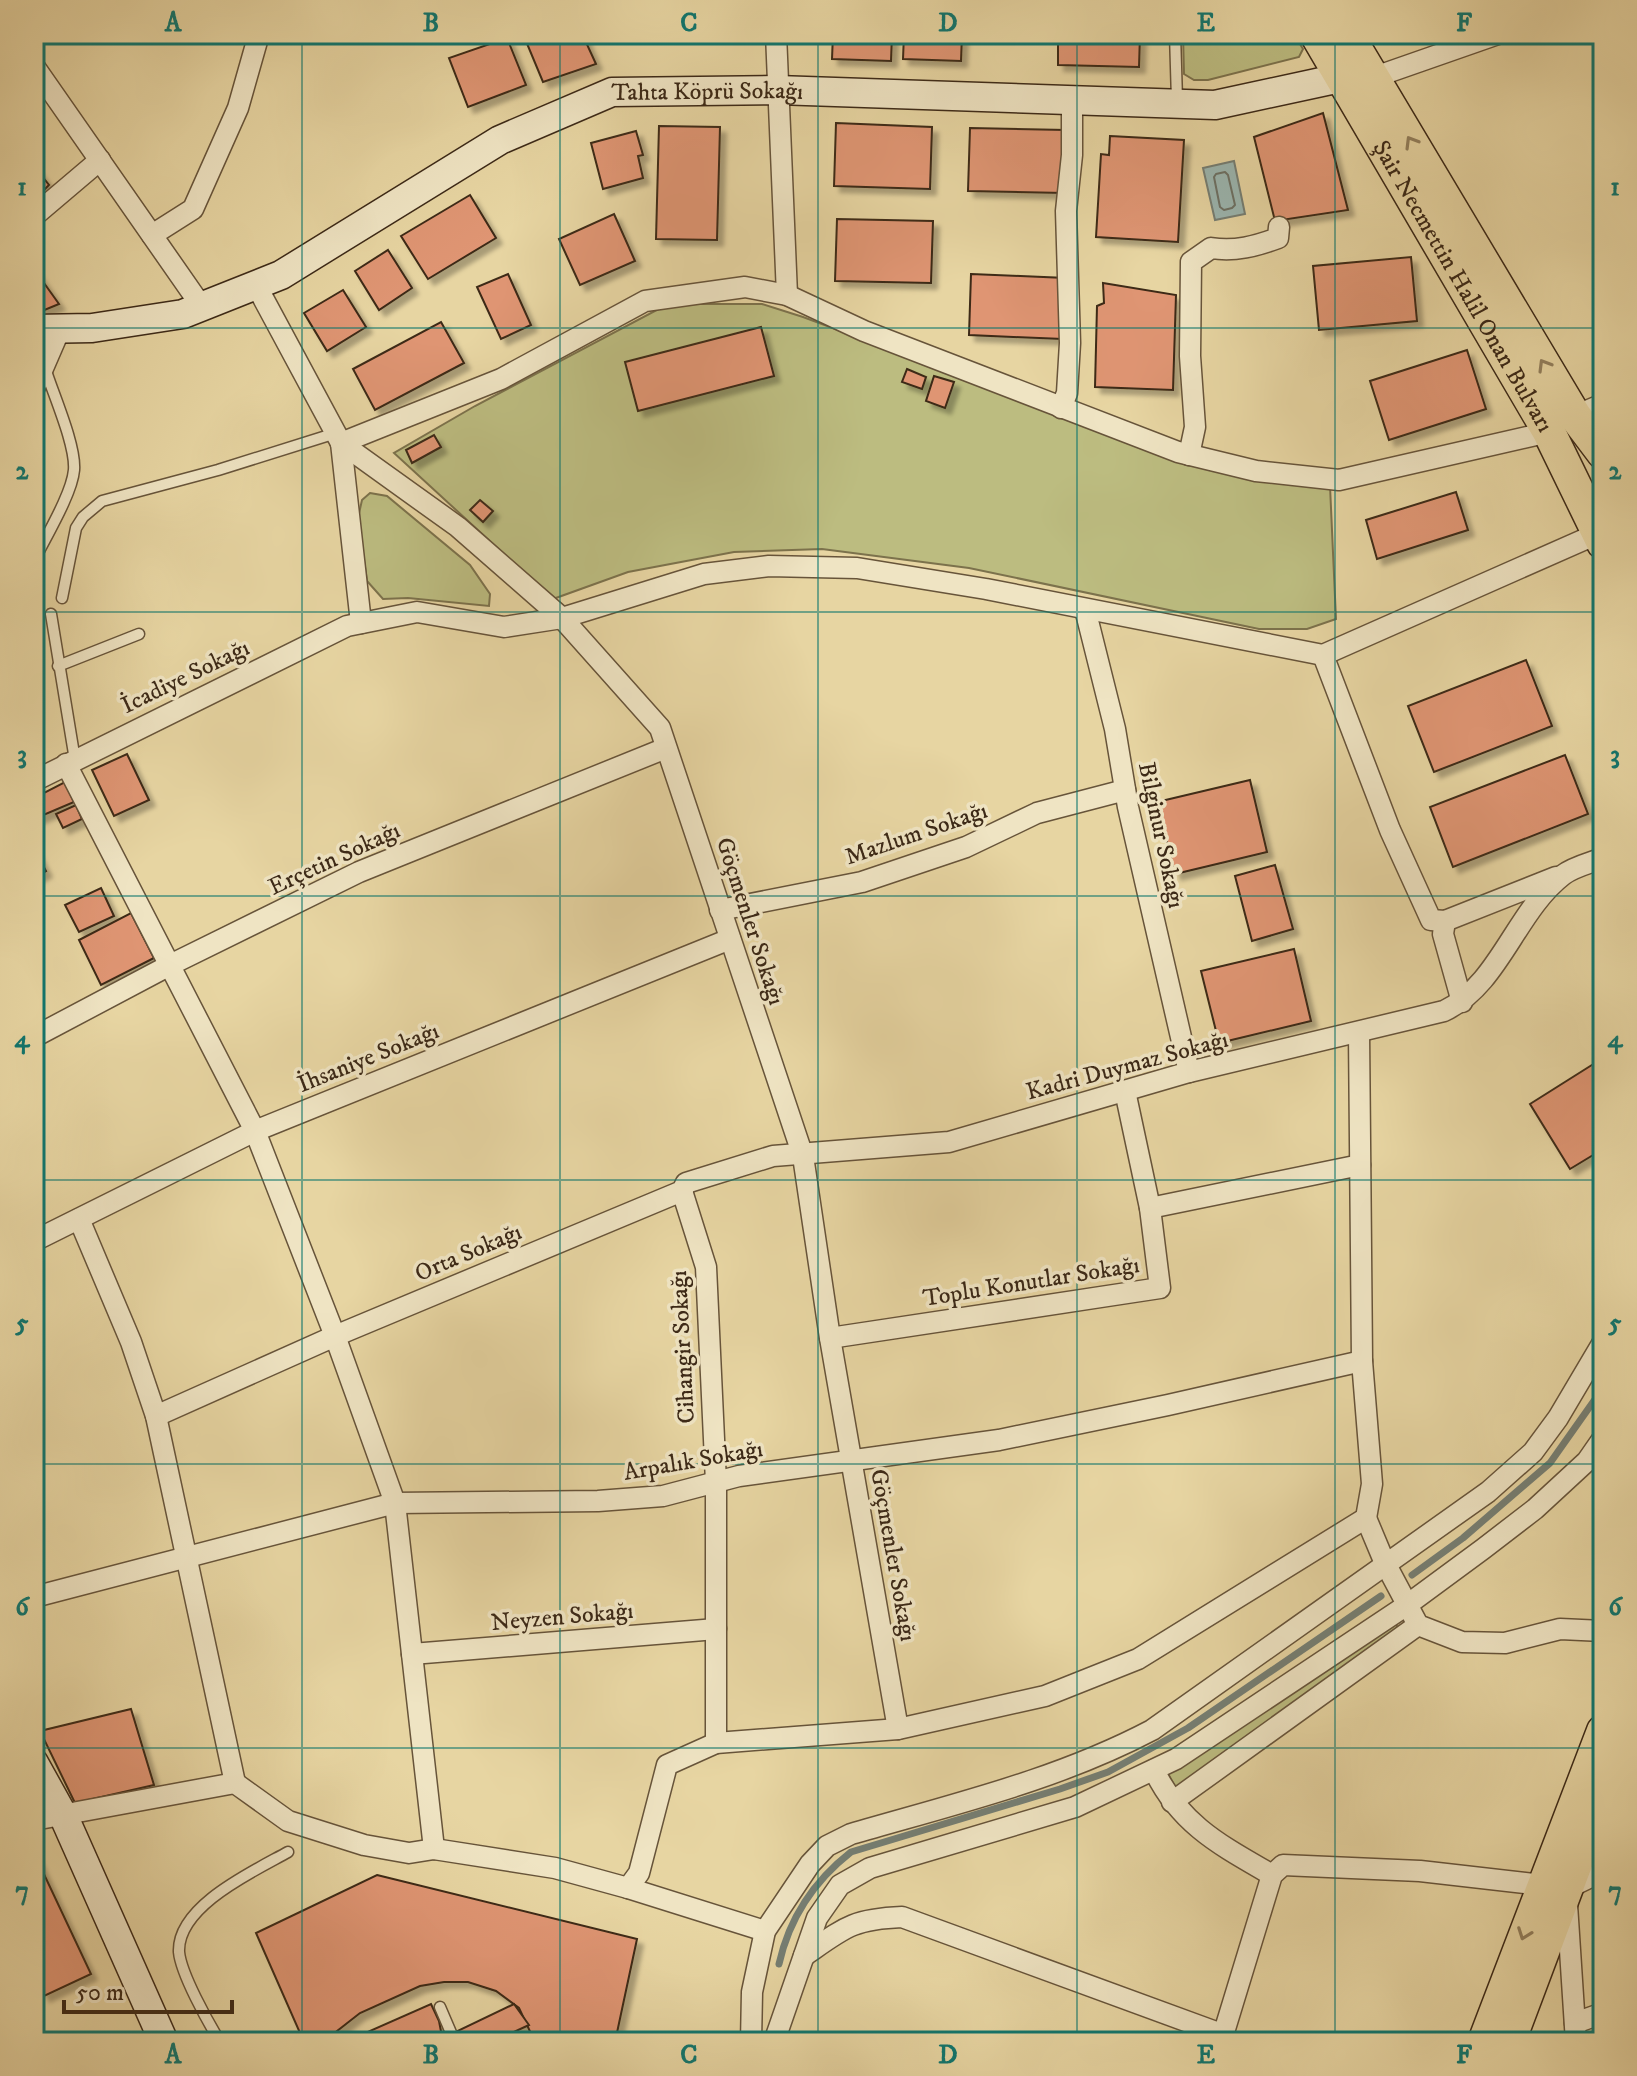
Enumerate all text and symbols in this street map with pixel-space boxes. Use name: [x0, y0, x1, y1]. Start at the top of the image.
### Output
text: A: [164, 7, 183, 40]
text: B: [423, 7, 439, 40]
text: C: [680, 7, 698, 40]
text: D: [938, 7, 958, 40]
text: E: [1197, 7, 1215, 40]
text: F: [1456, 7, 1473, 40]
street label: Tahta Köprü Sokağı: [611, 76, 804, 108]
street label: Şair Necmettin Halil Onan Bulvarı: [1366, 135, 1560, 438]
one-way arrow: [1405, 136, 1420, 151]
text: 1: [17, 171, 27, 204]
text: 1: [1610, 171, 1620, 204]
one-way arrow: [1539, 359, 1554, 374]
text: 2: [16, 455, 30, 488]
text: 2: [1609, 455, 1623, 488]
street label: İcadiye Sokağı: [116, 632, 255, 721]
text: 3: [17, 739, 27, 772]
text: 3: [1610, 739, 1620, 772]
street label: Bilginur Sokağı: [1131, 759, 1191, 911]
street label: Mazlum Sokağı: [841, 796, 991, 872]
street label: Erçetin Sokağı: [264, 815, 405, 902]
street label: Göçmenler Sokağı: [709, 834, 791, 1009]
street label: İhsaniye Sokağı: [293, 1015, 444, 1100]
text: 4: [15, 1023, 31, 1056]
text: 4: [1608, 1023, 1624, 1056]
street label: Kadri Duymaz Sokağı: [1023, 1025, 1232, 1107]
street label: Orta Sokağı: [410, 1217, 526, 1289]
street label: Toplu Konutlar Sokağı: [921, 1250, 1142, 1314]
street label: Cihangir Sokağı: [664, 1270, 702, 1424]
text: 5: [15, 1307, 29, 1340]
text: 5: [1608, 1307, 1622, 1340]
street label: Arpalık Sokağı: [621, 1434, 765, 1488]
street label: Göçmenler Sokağı: [863, 1467, 923, 1644]
text: 6: [15, 1591, 30, 1624]
text: 6: [1608, 1591, 1623, 1624]
street label: Neyzen Sokağı: [490, 1596, 634, 1638]
text: 7: [15, 1875, 29, 1908]
text: 7: [1608, 1875, 1622, 1908]
one-way arrow: [1517, 1926, 1533, 1940]
scale bar: [64, 1964, 232, 2014]
text: 50 m: [76, 1978, 124, 2008]
text: A: [164, 2039, 183, 2072]
text: B: [423, 2039, 439, 2072]
text: C: [680, 2039, 698, 2072]
text: D: [938, 2039, 958, 2072]
text: E: [1197, 2039, 1215, 2072]
text: F: [1456, 2039, 1473, 2072]

